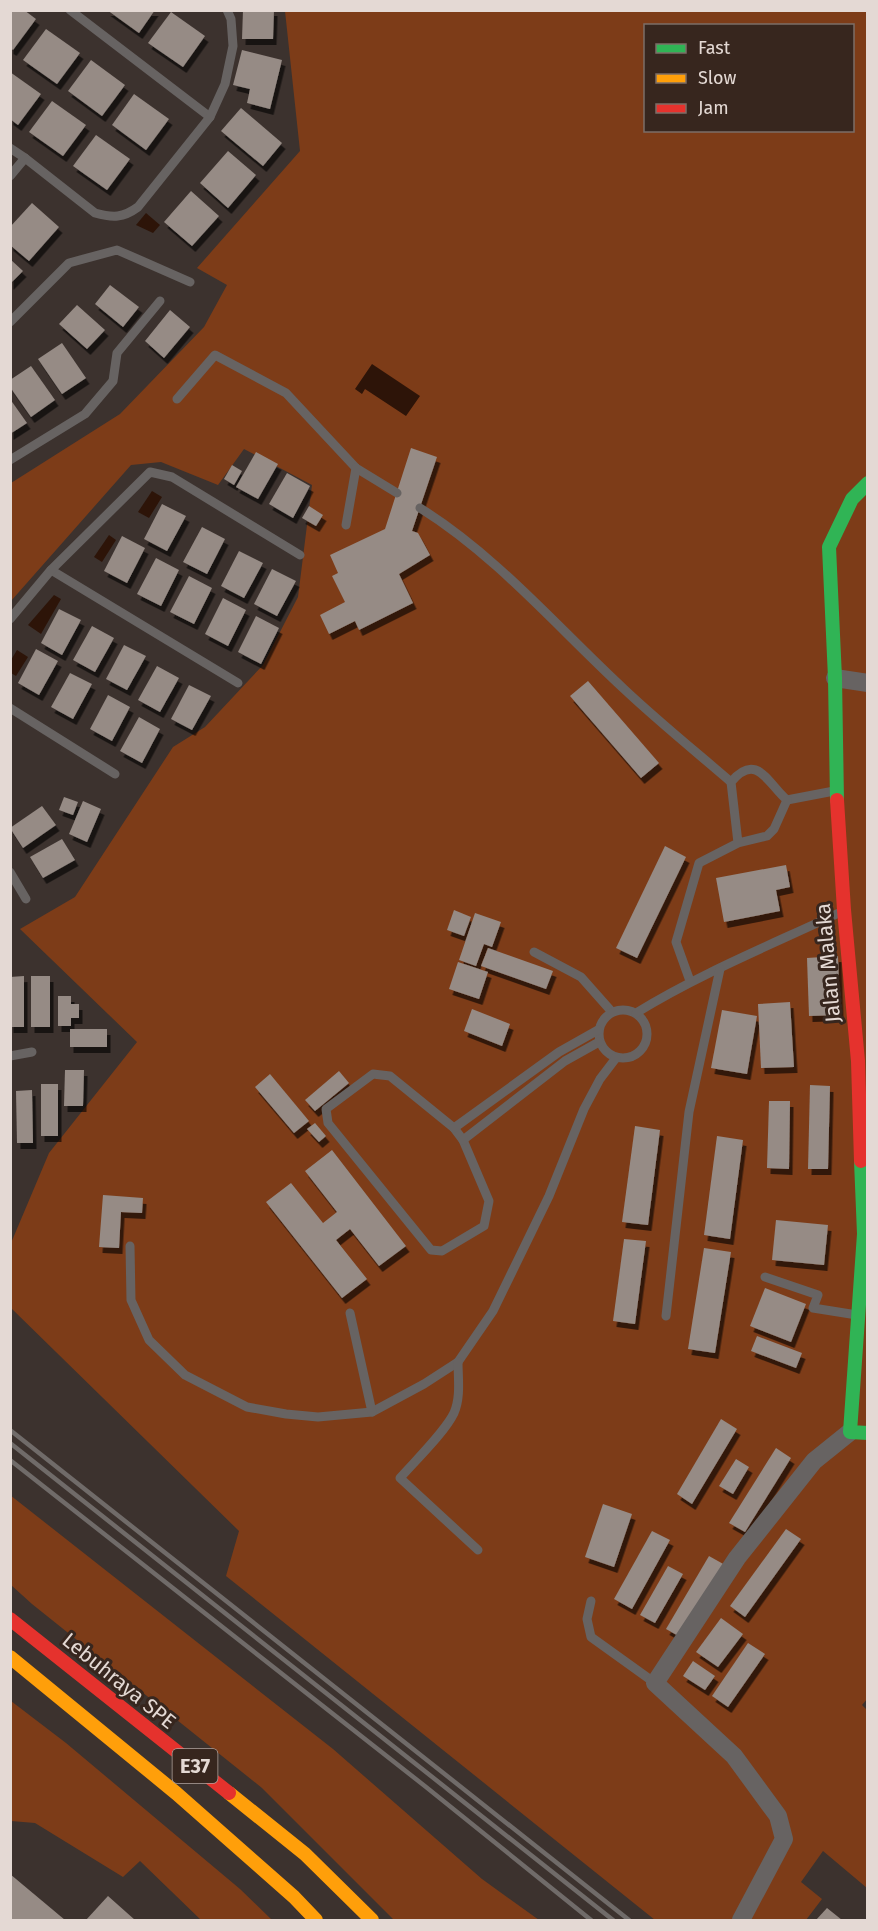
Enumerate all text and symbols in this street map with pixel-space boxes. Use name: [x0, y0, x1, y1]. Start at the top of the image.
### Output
legend: [644, 24, 854, 132]
text: Fast: [698, 37, 731, 59]
text: Slow: [698, 67, 737, 89]
text: Jam: [698, 97, 729, 119]
street label: Jalan Malaka: [810, 902, 846, 1024]
street label: Lebuhraya SPE: [57, 1627, 181, 1735]
road number: E37: [172, 1749, 218, 1783]

